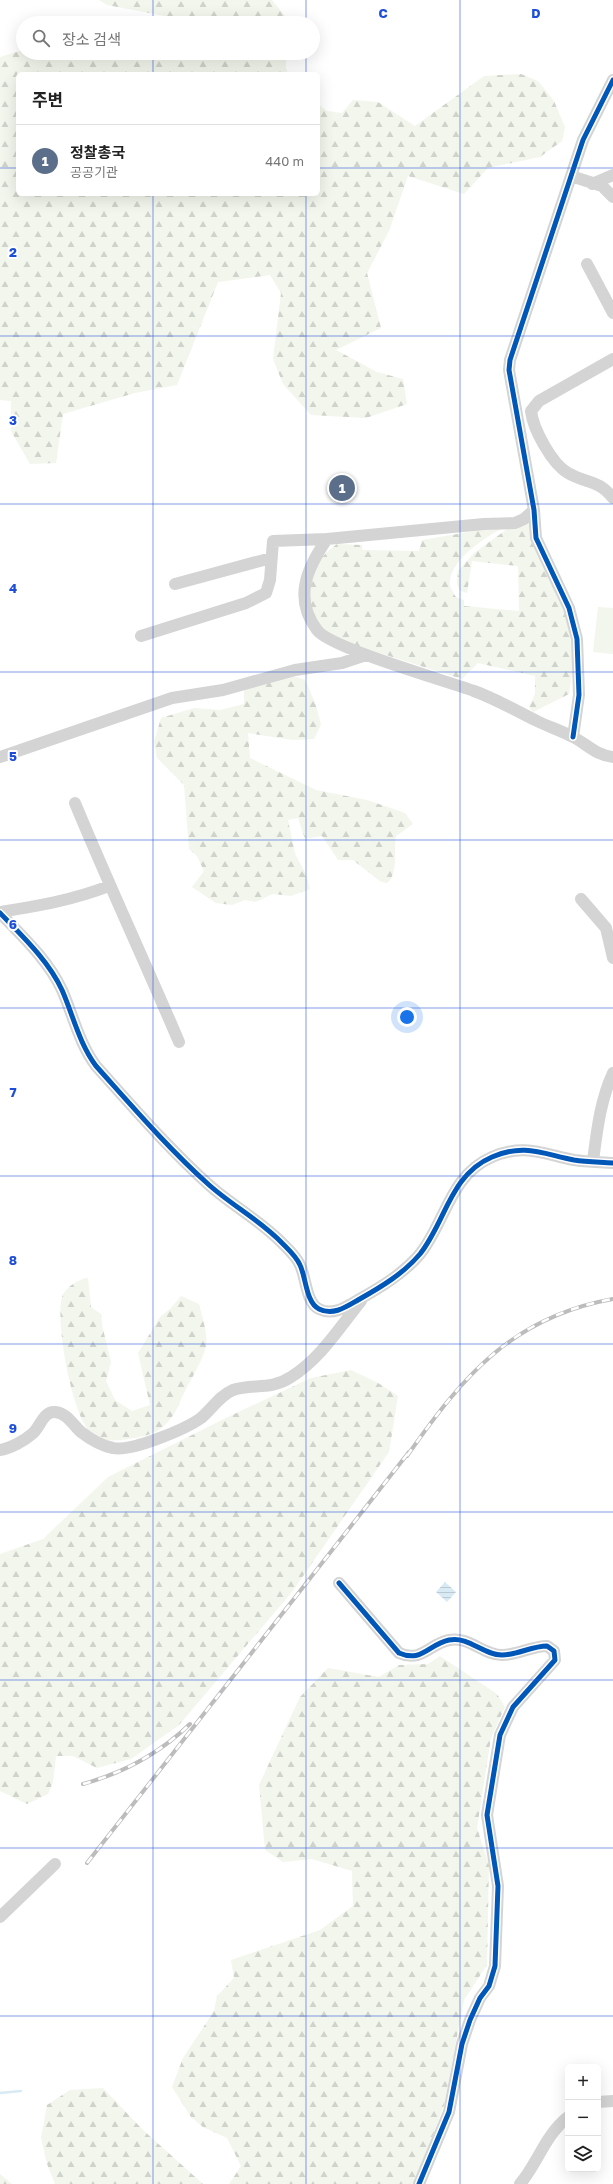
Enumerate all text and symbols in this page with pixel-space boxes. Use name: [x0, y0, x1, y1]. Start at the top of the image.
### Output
text: C: [378, 5, 388, 21]
text: D: [531, 5, 541, 21]
search box: [16, 16, 320, 60]
icon: search: [30, 27, 52, 49]
text: 장소 검색: [62, 30, 121, 48]
text: 주변: [32, 89, 63, 110]
text: 정찰총국: [70, 143, 125, 161]
text: 1: [42, 153, 48, 169]
text: 440 m: [265, 153, 304, 169]
text: 공공기관: [70, 164, 118, 180]
text: 2: [9, 244, 17, 260]
text: 3: [9, 412, 17, 428]
pin: 1: [329, 473, 355, 503]
text: 4: [9, 580, 17, 596]
text: 5: [9, 748, 17, 764]
text: 6: [9, 916, 17, 932]
your location: [397, 1007, 417, 1027]
text: 7: [9, 1084, 17, 1100]
text: 8: [9, 1252, 17, 1268]
text: 9: [9, 1420, 17, 1436]
map controls: [565, 2064, 601, 2172]
button: +: [565, 2064, 601, 2100]
button: −: [565, 2100, 601, 2136]
button: layers: [565, 2136, 601, 2172]

